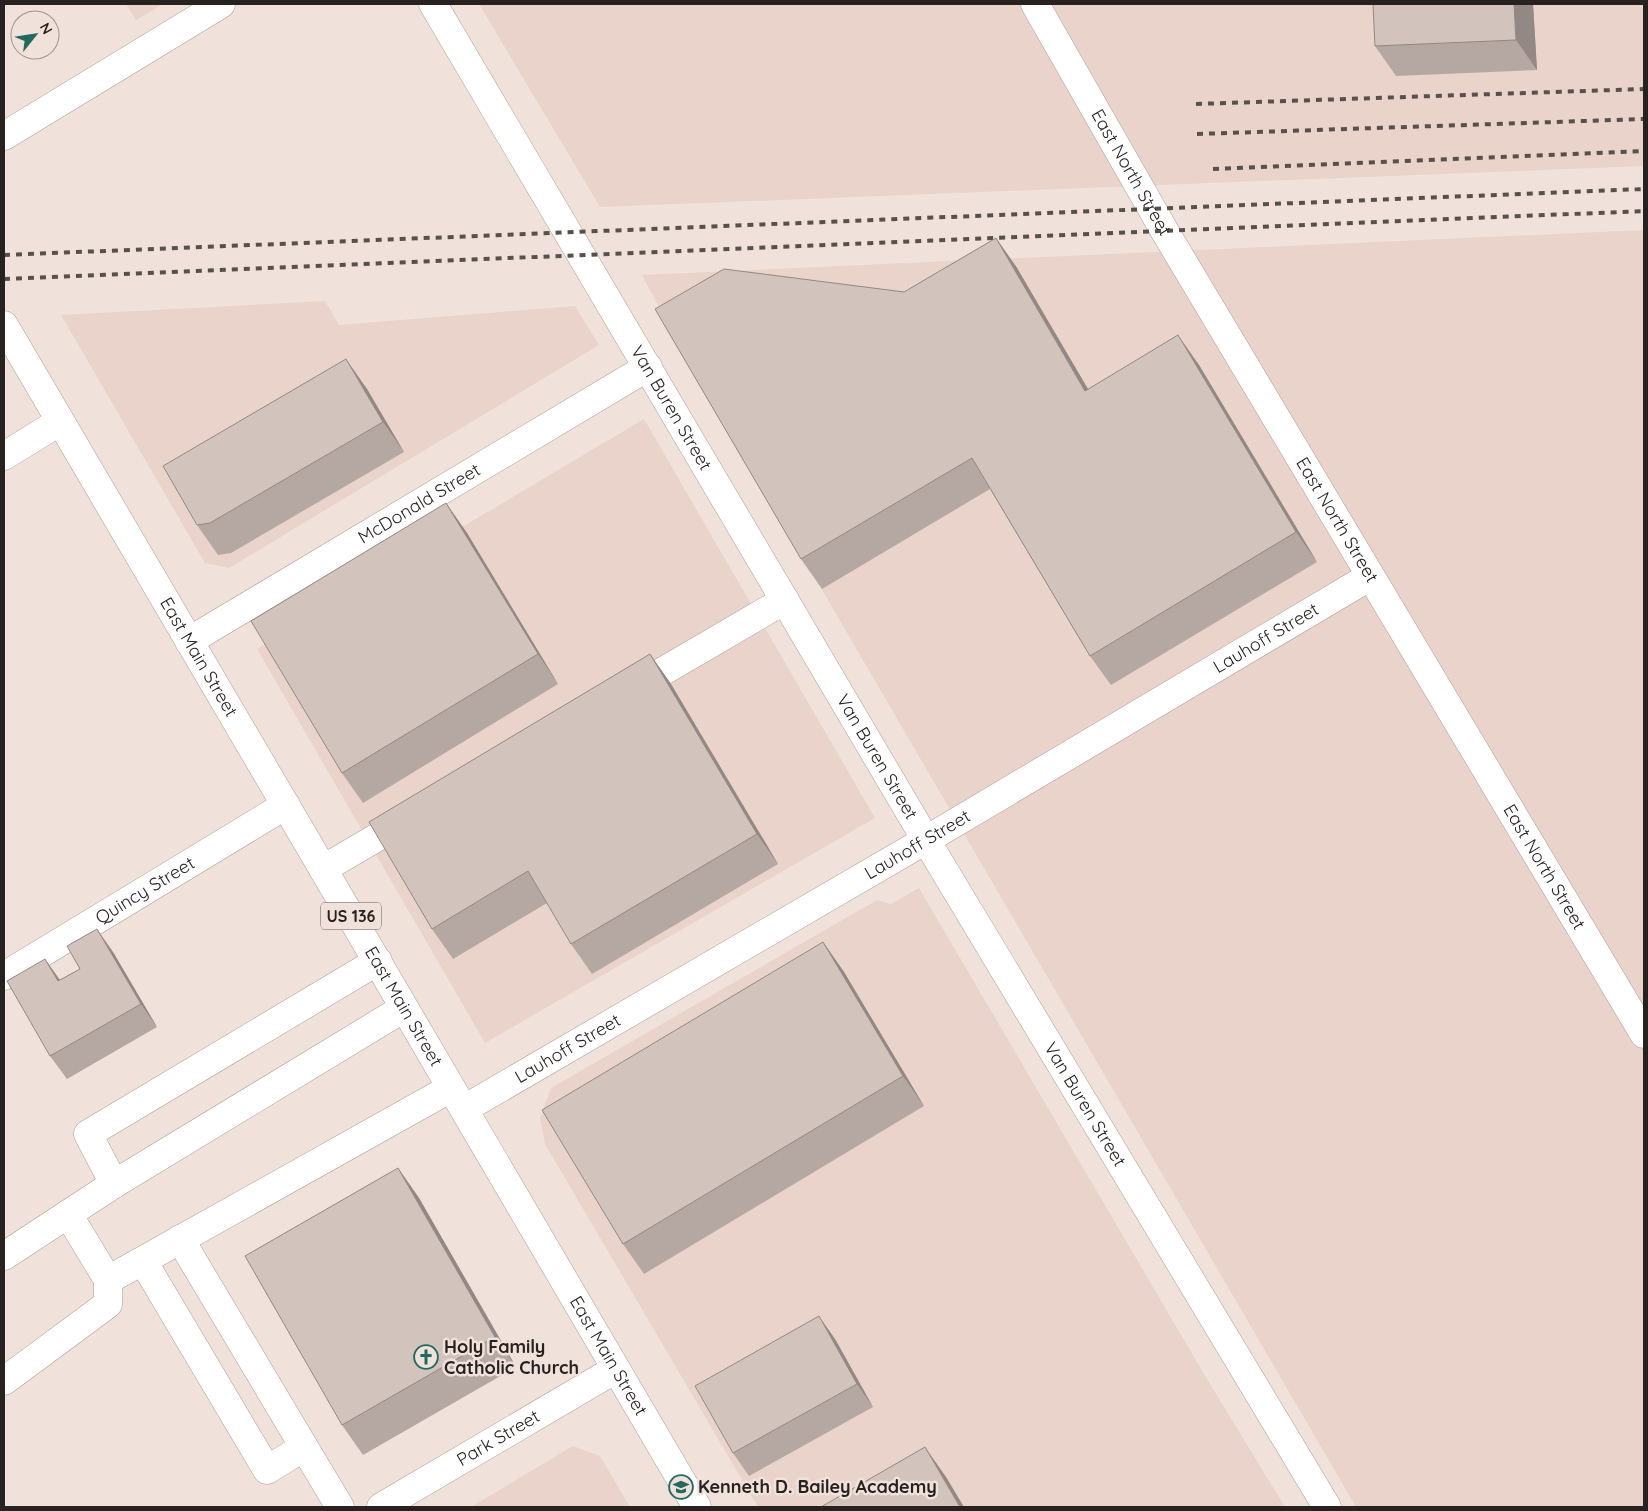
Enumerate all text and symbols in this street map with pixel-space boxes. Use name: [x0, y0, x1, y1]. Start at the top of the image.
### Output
north arrow: [10, 10, 60, 60]
text: N: [36, 20, 57, 37]
street label: East North Street: [1086, 105, 1177, 240]
street label: Van Buren Street: [626, 341, 717, 474]
street label: East North Street: [1291, 453, 1384, 587]
street label: McDonald Street: [353, 458, 484, 549]
street label: East Main Street: [155, 593, 243, 721]
street label: Lauhoff Street: [1209, 598, 1323, 678]
street label: Van Buren Street: [832, 690, 923, 823]
street label: East North Street: [1498, 800, 1591, 934]
street label: Lauhoff Street: [860, 804, 974, 884]
street label: Quincy Street: [91, 851, 199, 929]
road number: US 136: [321, 902, 381, 929]
street label: East Main Street: [360, 942, 448, 1070]
street label: Lauhoff Street: [510, 1008, 625, 1088]
street label: Van Buren Street: [1039, 1038, 1132, 1171]
street label: East Main Street: [565, 1292, 653, 1420]
place label: Holy Family Catholic Church: [444, 1335, 579, 1379]
church icon: Holy Family Catholic Church: [413, 1344, 439, 1370]
street label: Park Street: [452, 1404, 544, 1471]
school or university icon: Kenneth D. Bailey Academy: [668, 1474, 694, 1500]
place label: Kenneth D. Bailey Academy: [698, 1475, 937, 1498]

